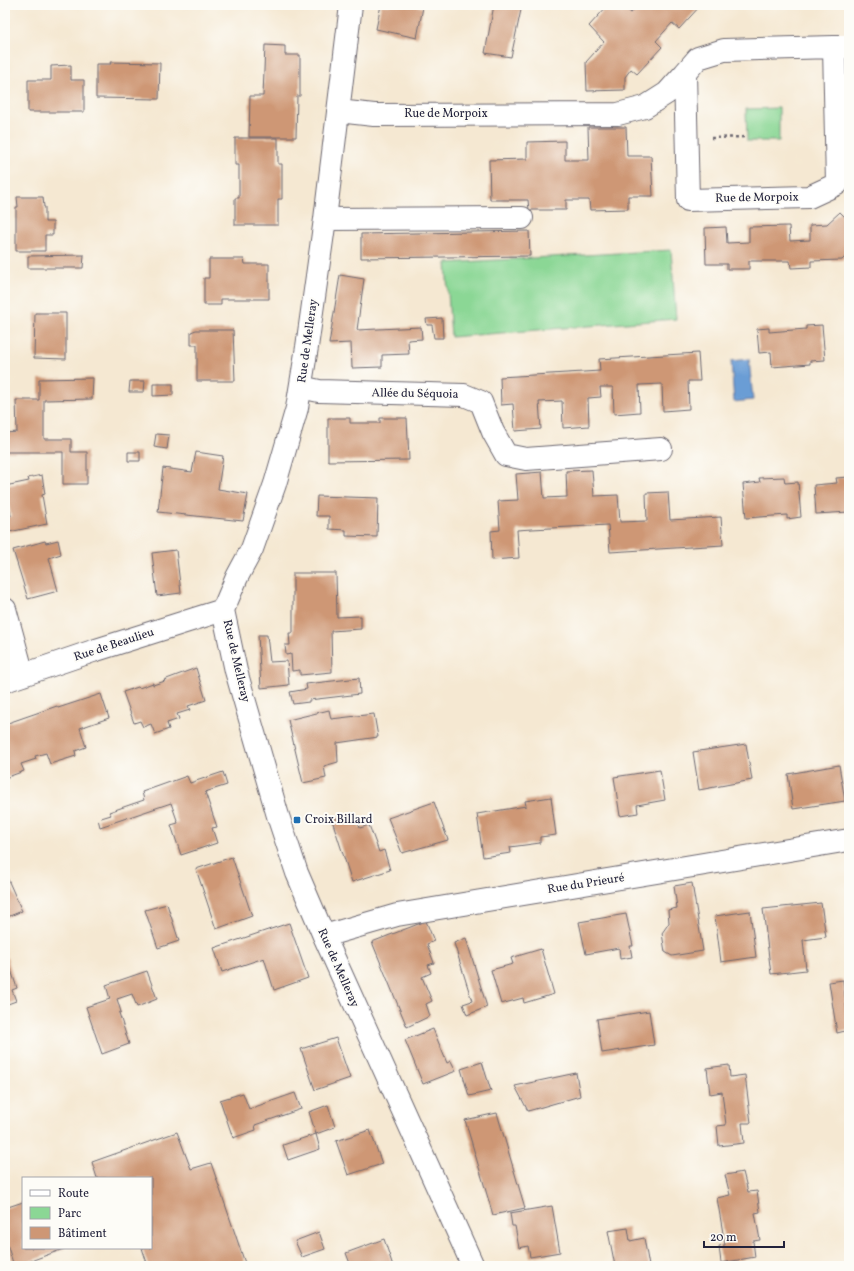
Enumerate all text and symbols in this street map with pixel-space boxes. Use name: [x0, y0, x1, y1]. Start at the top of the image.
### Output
street label: Rue de Morpoix: [404, 106, 488, 122]
street label: Rue de Morpoix: [715, 189, 799, 207]
street label: Rue de Melleray: [294, 298, 322, 384]
street label: Allée du Séquoia: [371, 385, 459, 403]
street label: Rue de Melleray: [219, 618, 253, 704]
street label: Rue de Beaulieu: [72, 624, 156, 666]
place label: Croix Billard: [305, 812, 373, 828]
marker: Croix Billard: [292, 815, 302, 825]
street label: Rue du Prieuré: [546, 870, 626, 898]
street label: Rue de Melleray: [313, 926, 363, 1010]
legend: [22, 1177, 152, 1249]
text: Route: [58, 1186, 89, 1202]
text: Parc: [58, 1206, 81, 1222]
scale bar: [704, 1223, 784, 1249]
text: Bâtiment: [58, 1226, 107, 1242]
text: 20 m: [710, 1230, 737, 1246]

